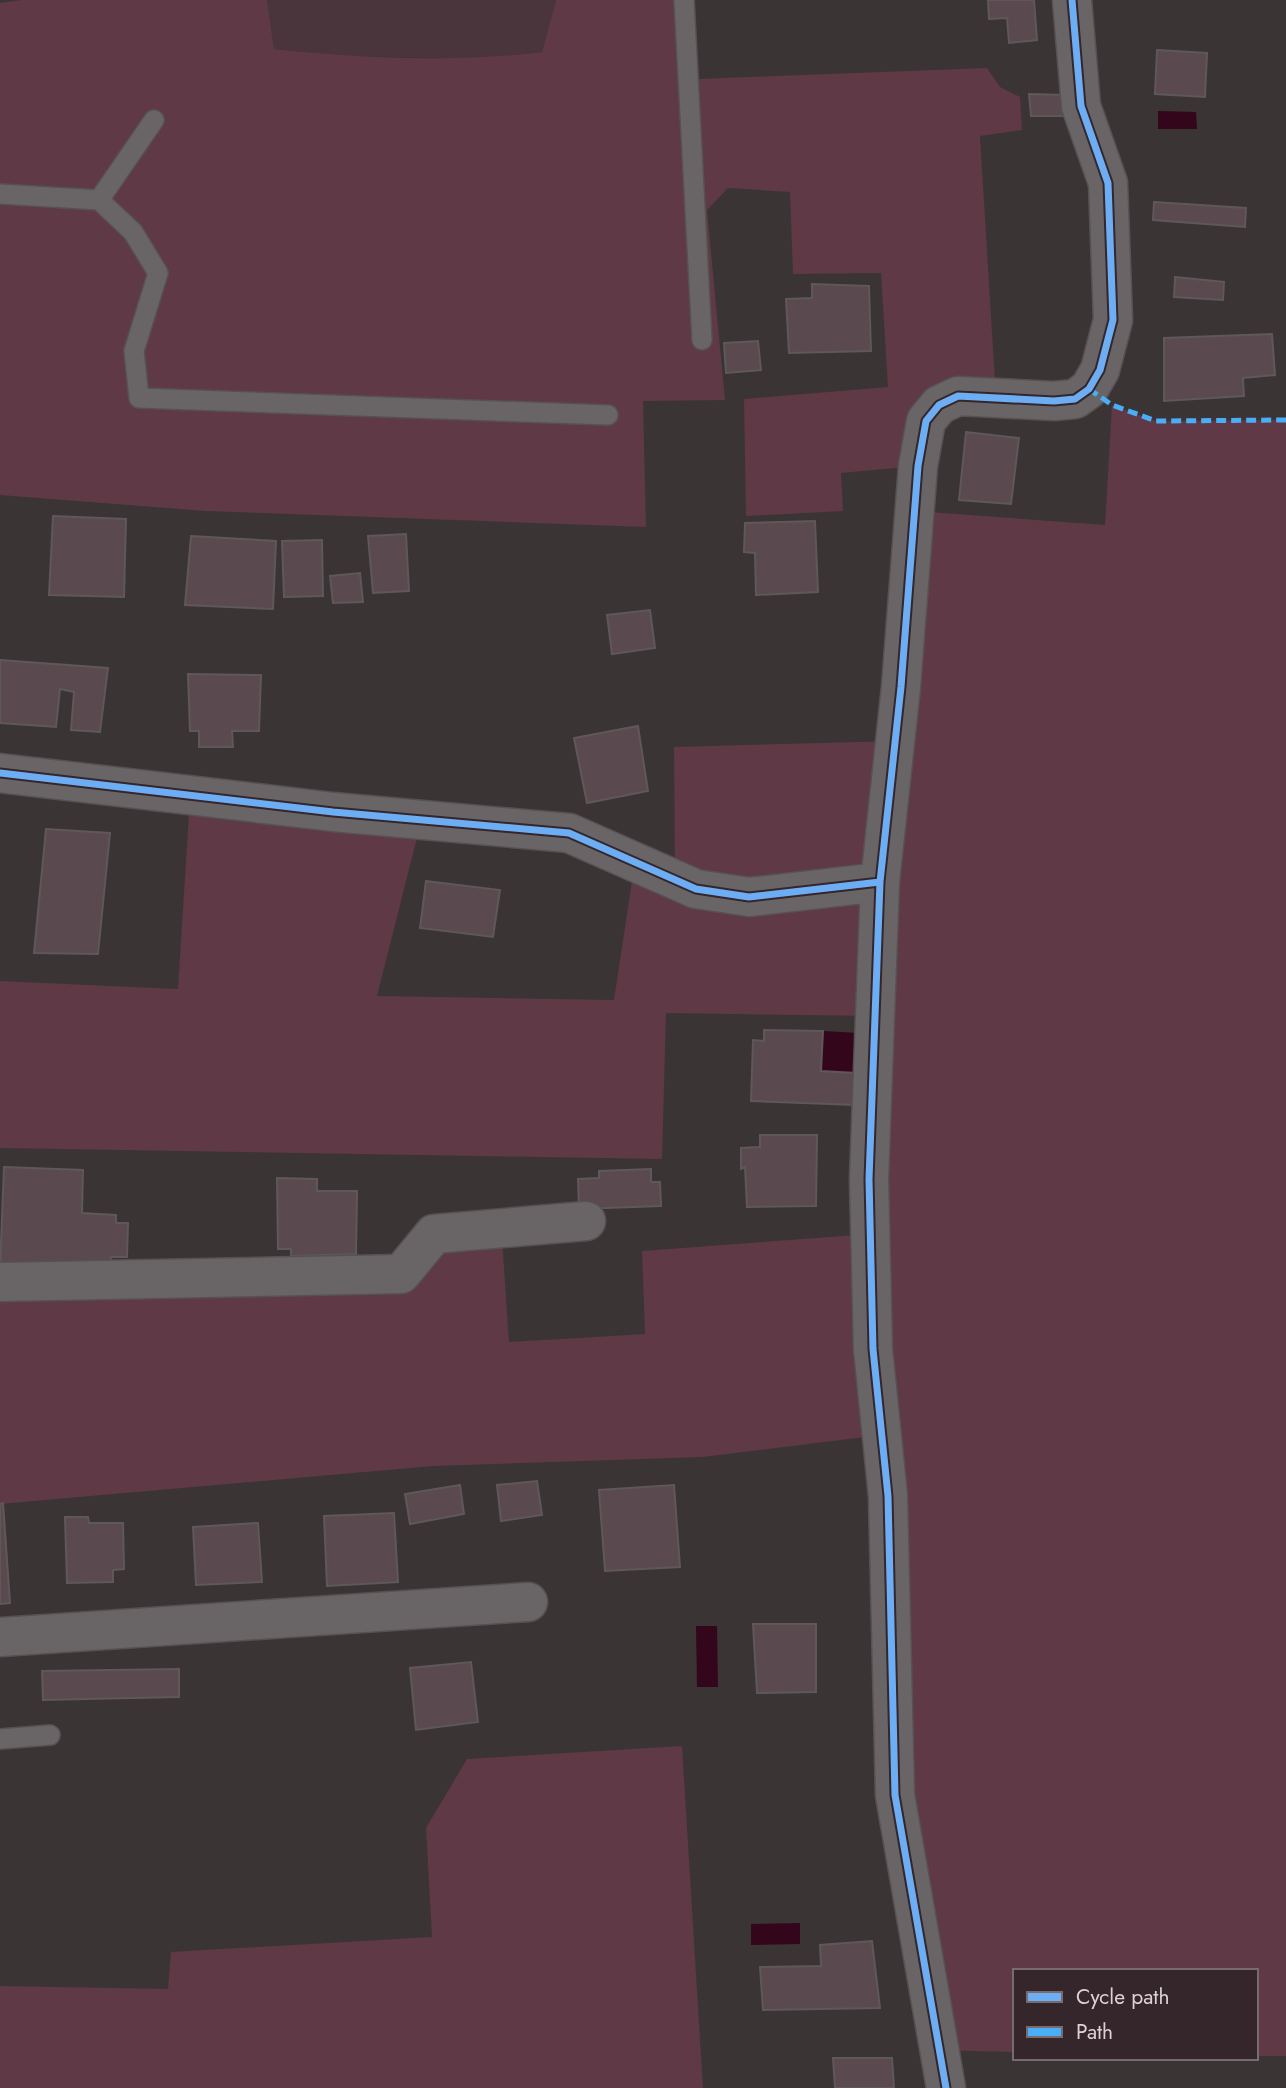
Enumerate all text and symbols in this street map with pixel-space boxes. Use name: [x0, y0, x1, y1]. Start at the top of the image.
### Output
legend: [1013, 1969, 1258, 2060]
text: Cycle path: [1076, 1982, 1169, 2012]
text: Path: [1076, 2017, 1113, 2047]

